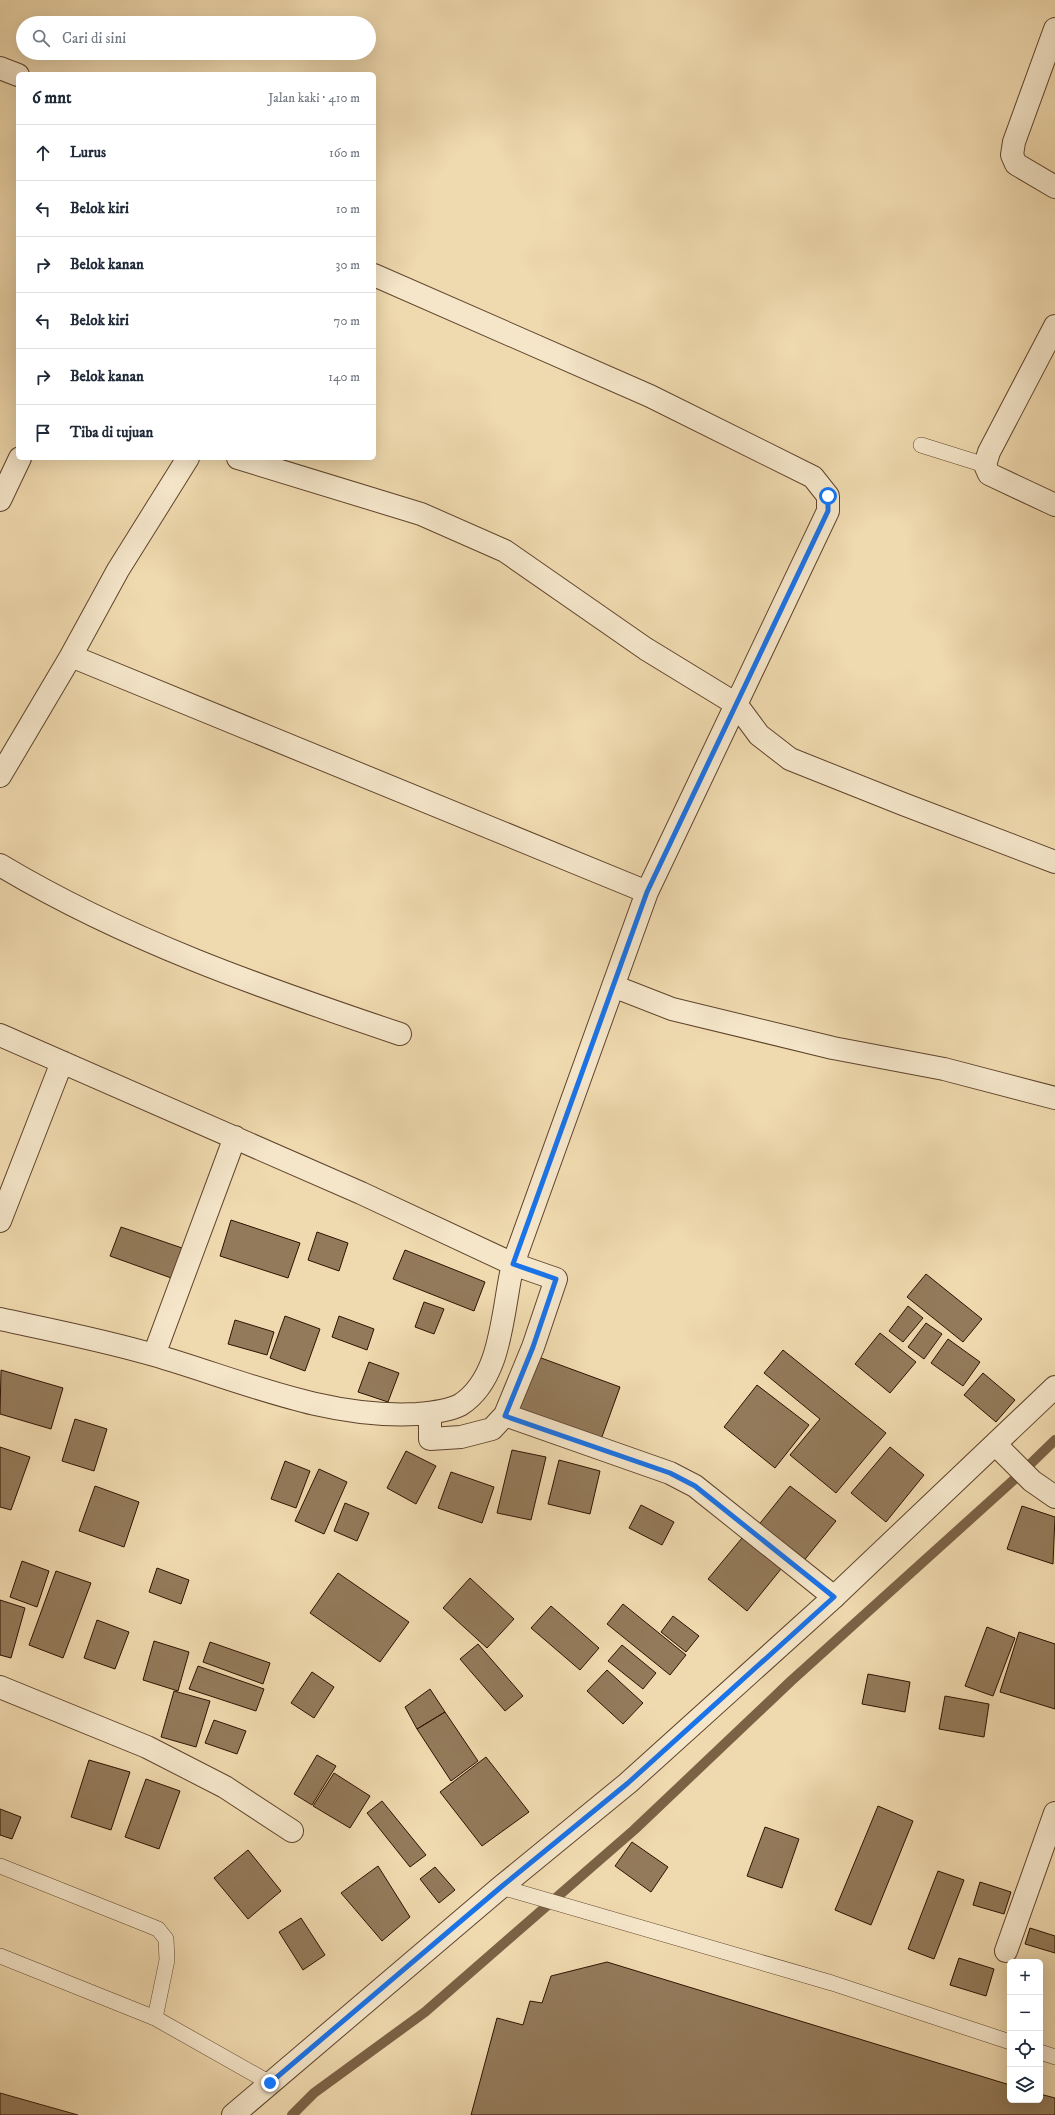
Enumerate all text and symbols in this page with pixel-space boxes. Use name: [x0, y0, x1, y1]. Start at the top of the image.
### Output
search box: [16, 16, 376, 60]
icon: search: [30, 27, 52, 49]
text: Cari di sini: [62, 29, 126, 48]
text: 6 mnt: [32, 87, 72, 109]
text: Jalan kaki · 410 m: [268, 90, 360, 106]
icon: ahead: [32, 142, 54, 164]
text: Lurus: [70, 143, 106, 162]
text: 160 m: [329, 145, 360, 161]
icon: left: [32, 198, 54, 220]
text: Belok kiri: [70, 199, 129, 218]
text: 10 m: [336, 201, 360, 217]
icon: right: [32, 254, 54, 276]
text: Belok kanan: [70, 255, 144, 274]
text: 30 m: [336, 257, 360, 273]
icon: left: [32, 310, 54, 332]
text: Belok kiri: [70, 311, 129, 330]
text: 70 m: [334, 313, 360, 329]
icon: right: [32, 366, 54, 388]
text: Belok kanan: [70, 367, 144, 386]
text: 140 m: [328, 369, 360, 385]
icon: arrive: [32, 422, 54, 444]
text: Tiba di tujuan: [70, 423, 153, 442]
route start: [819, 487, 837, 505]
map controls: [1007, 1959, 1043, 2103]
button: +: [1007, 1959, 1043, 1995]
button: −: [1007, 1995, 1043, 2031]
button: locate: [1007, 2031, 1043, 2067]
button: layers: [1007, 2067, 1043, 2103]
route end: [261, 2074, 279, 2092]

